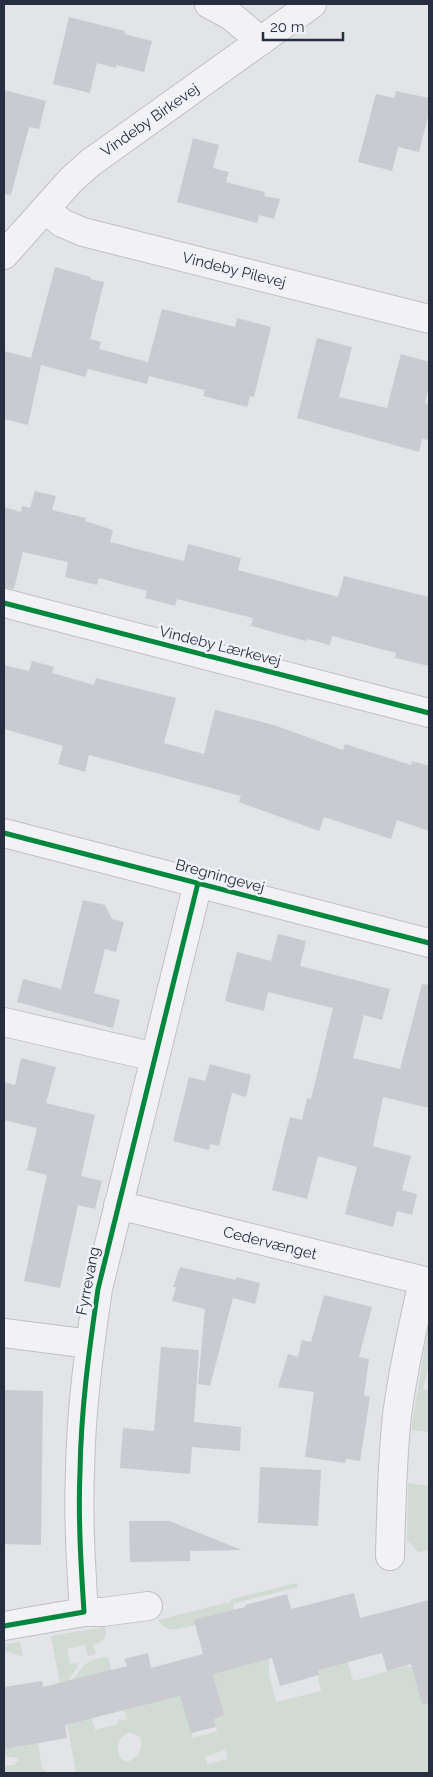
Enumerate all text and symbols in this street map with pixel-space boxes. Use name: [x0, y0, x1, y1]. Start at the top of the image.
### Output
scale bar: [263, 10, 343, 42]
text: 20 m: [270, 18, 305, 36]
street label: Vindeby Birkevej: [98, 80, 202, 160]
street label: Vindeby Pilevej: [180, 248, 288, 292]
street label: Vindeby Lærkevej: [157, 622, 283, 670]
street label: Bregningevej: [173, 855, 267, 897]
street label: Cedervænget: [221, 1223, 319, 1263]
street label: Fyrrevang: [73, 1245, 103, 1317]

